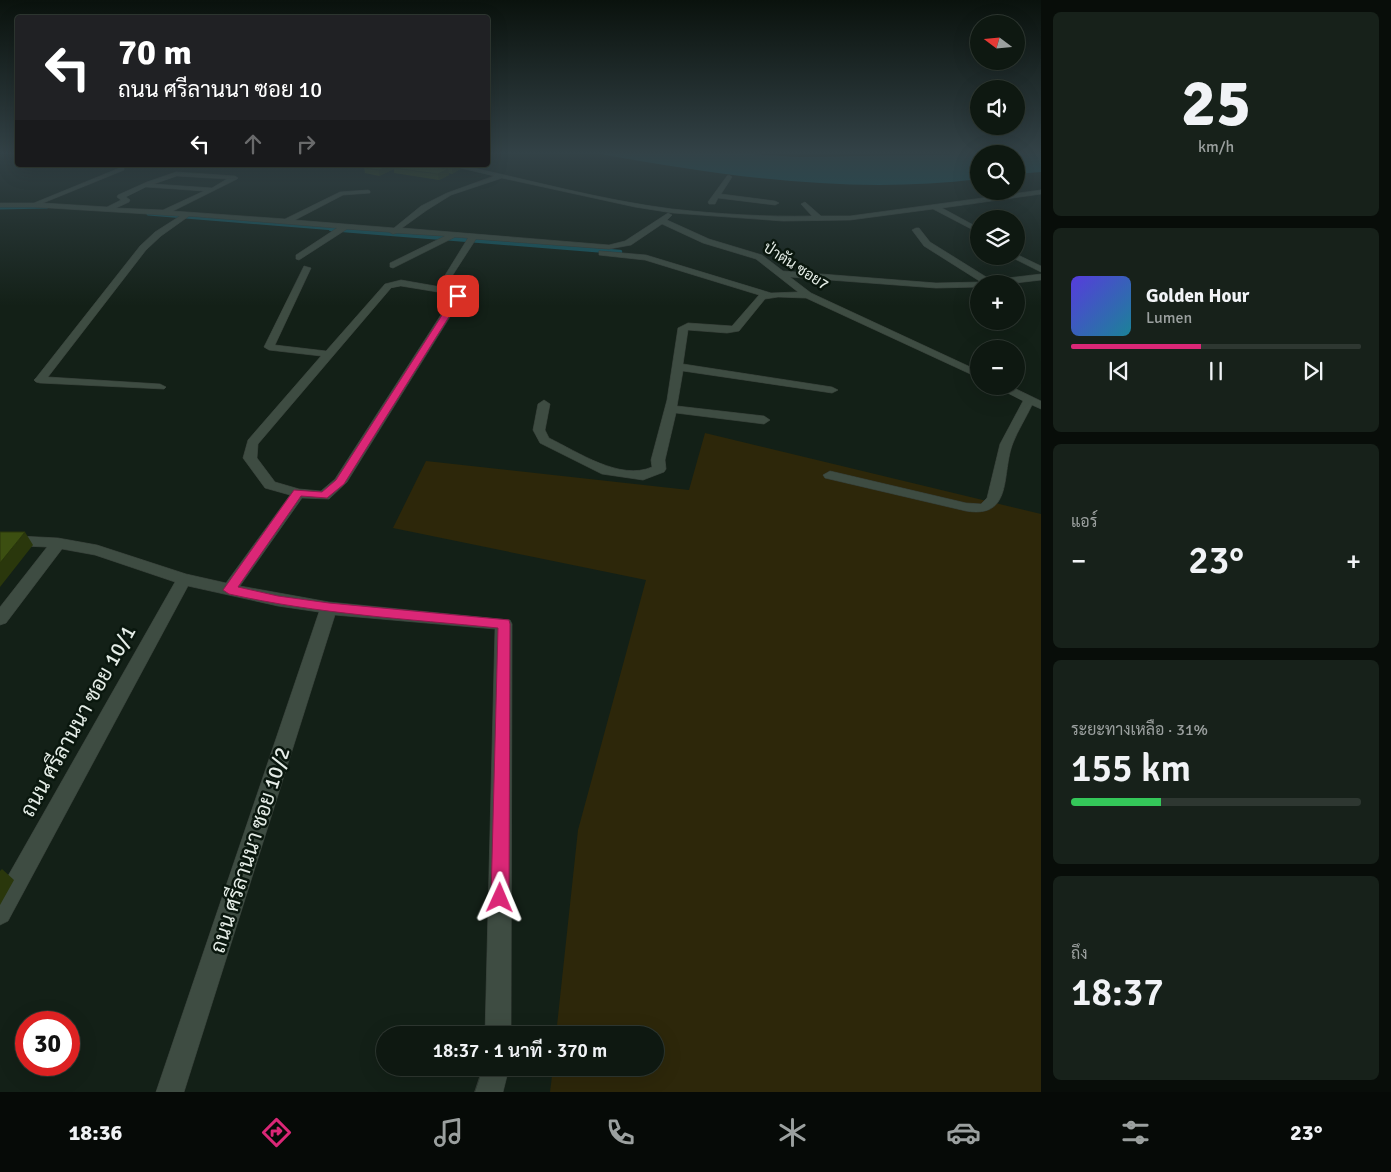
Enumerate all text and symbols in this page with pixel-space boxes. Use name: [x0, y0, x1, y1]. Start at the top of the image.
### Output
north arrow: [970, 15, 1025, 70]
map controls: [970, 15, 1025, 395]
text: 70 m: [118, 31, 192, 74]
icon: left: [35, 35, 100, 100]
text: 25: [1181, 64, 1251, 144]
text: ถนน ศรีลานนา ซอย 10: [118, 76, 322, 103]
button: sound: [970, 80, 1025, 135]
icon: left: [186, 130, 214, 158]
icon: ahead: [239, 130, 267, 158]
icon: right: [292, 130, 320, 158]
text: km/h: [1198, 137, 1234, 157]
button: search: [970, 145, 1025, 200]
button: layers: [970, 210, 1025, 265]
street label: ป่าตัน ซอย7: [760, 238, 832, 294]
pin: [437, 275, 479, 317]
button: +: [970, 275, 1025, 330]
icon: arrive: [444, 282, 472, 310]
text: Golden Hour: [1146, 284, 1249, 308]
text: Lumen: [1146, 308, 1192, 328]
button: −: [970, 340, 1025, 395]
icon: previous: [1105, 357, 1133, 385]
icon: pause: [1202, 357, 1230, 385]
icon: next: [1299, 357, 1327, 385]
text: แอร์: [1071, 512, 1097, 532]
text: 23°: [1188, 537, 1244, 584]
text: −: [1071, 544, 1086, 578]
text: +: [1346, 544, 1361, 578]
street label: ถนน ศรีลานนา ซอย 10/1: [14, 621, 142, 821]
text: ระยะทางเหลือ · 31%: [1071, 720, 1208, 740]
street label: ถนน ศรีลานนา ซอย 10/2: [204, 744, 296, 956]
text: 155 km: [1071, 745, 1191, 792]
position arrow: [473, 871, 525, 923]
text: ถึง: [1071, 944, 1088, 964]
text: 18:37: [1071, 969, 1164, 1016]
speed limit sign: 30: [15, 1011, 80, 1076]
text: 18:37 · 1 นาที · 370 m: [433, 1039, 607, 1063]
icon: directions: [259, 1115, 294, 1150]
icon: music: [431, 1115, 466, 1150]
icon: phone: [603, 1115, 638, 1150]
icon: climate: [775, 1115, 810, 1150]
icon: car: [946, 1115, 981, 1150]
icon: filters: [1118, 1115, 1153, 1150]
text: 18:36: [68, 1119, 122, 1146]
text: 23°: [1290, 1119, 1323, 1146]

